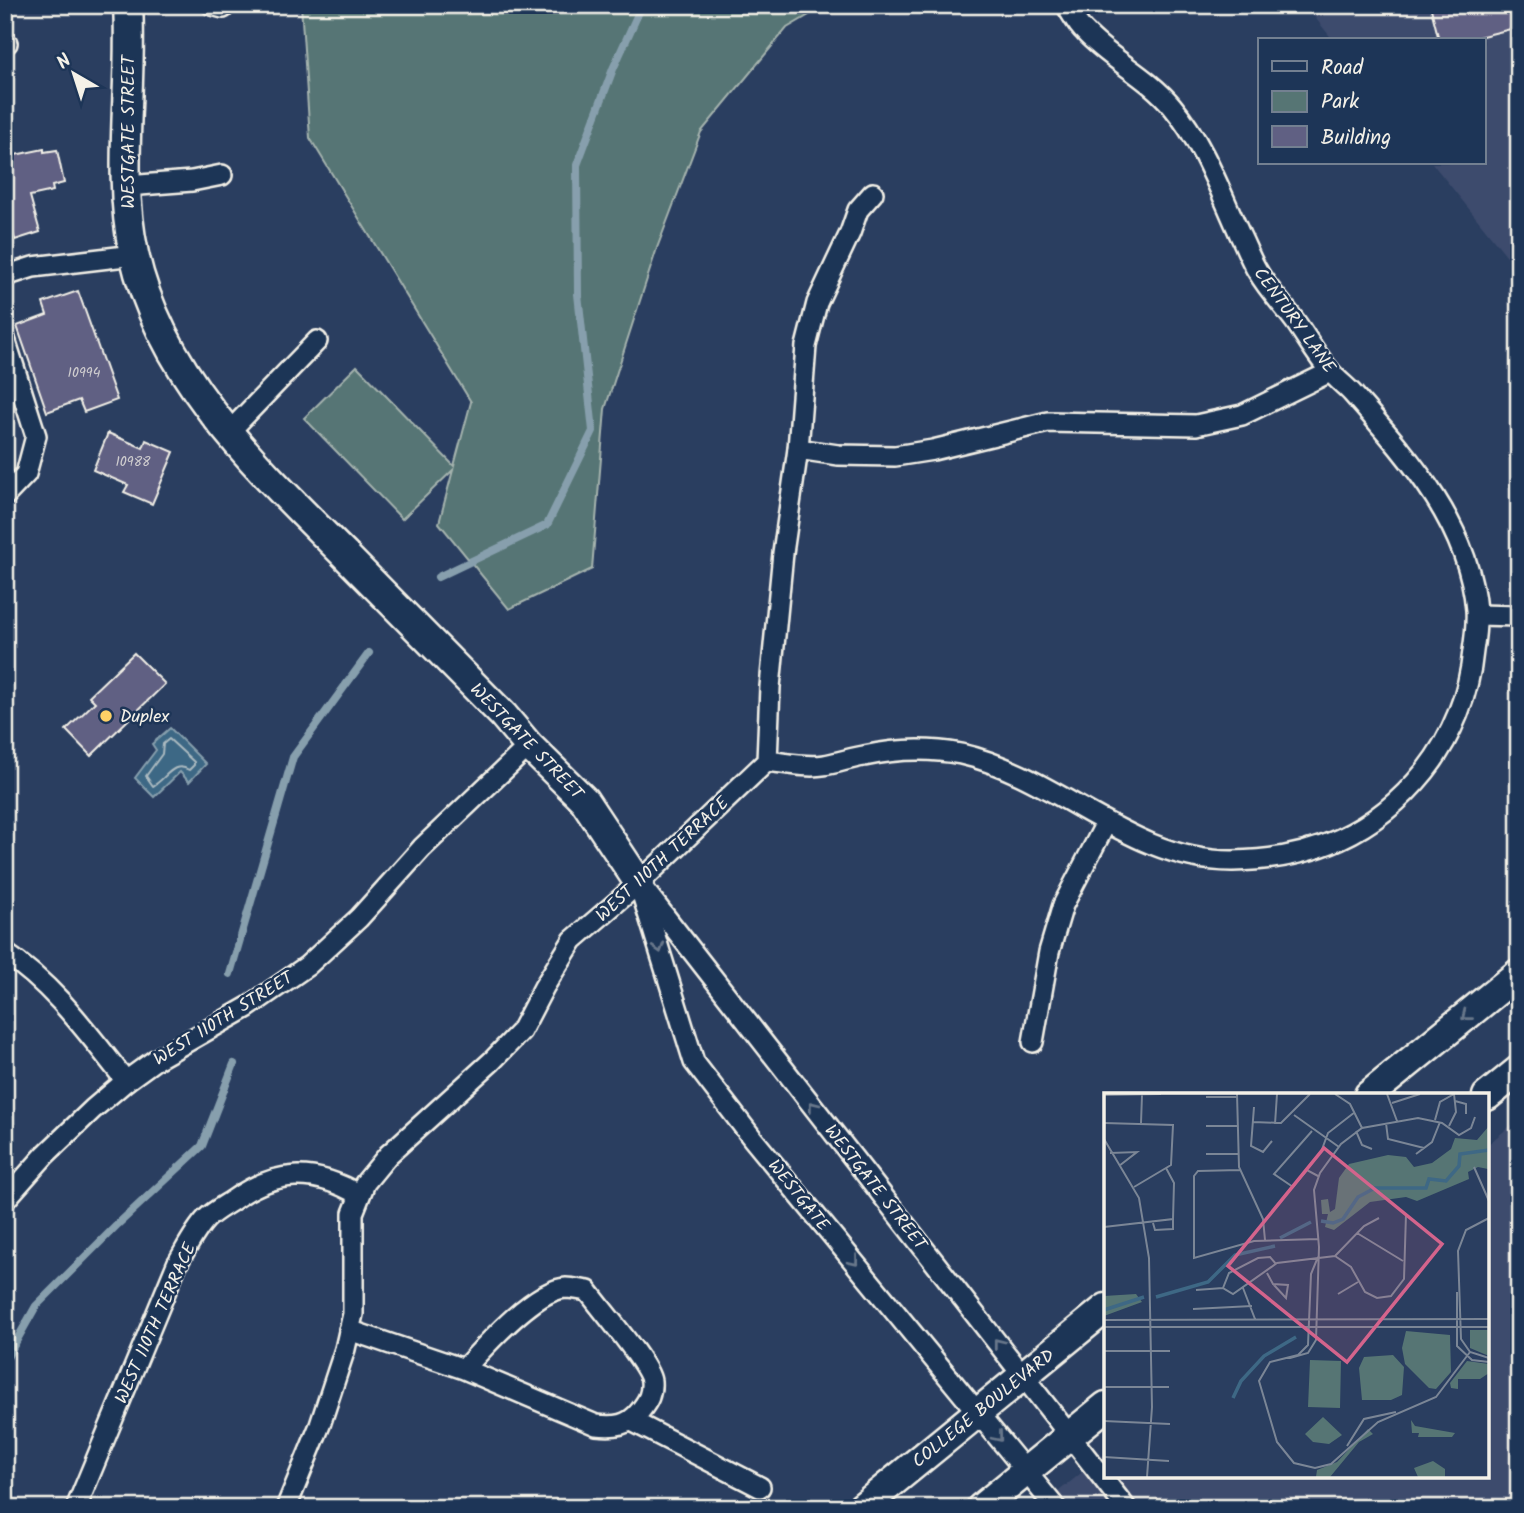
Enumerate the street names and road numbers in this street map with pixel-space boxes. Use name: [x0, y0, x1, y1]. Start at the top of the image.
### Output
street label: WESTGATE STREET: [115, 54, 144, 209]
street label: CENTURY LANE: [1245, 262, 1343, 381]
street label: WESTGATE STREET: [462, 677, 591, 808]
street label: WEST 110TH TERRACE: [590, 790, 737, 930]
street label: WEST 110TH STREET: [148, 964, 301, 1074]
street label: WESTGATE STREET: [816, 1119, 934, 1258]
street label: WESTGATE: [760, 1153, 836, 1239]
street label: WEST 110TH TERRACE: [108, 1238, 205, 1409]
street label: COLLEGE BOULEVARD: [906, 1342, 1062, 1476]

